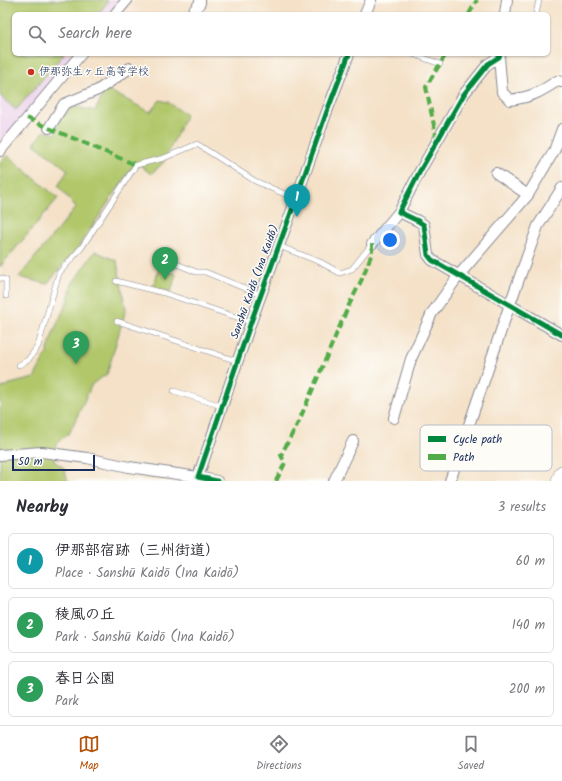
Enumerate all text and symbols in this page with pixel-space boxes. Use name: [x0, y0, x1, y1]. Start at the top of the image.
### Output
search box: [12, 12, 550, 56]
text: Search here: [58, 22, 132, 46]
icon: search: [26, 23, 48, 45]
place label: 伊那弥生ヶ丘高等学校: [39, 63, 149, 81]
marker: 伊那弥生ヶ丘高等学校: [26, 67, 36, 77]
pin: 1: [284, 184, 310, 217]
street label: Sanshū Kaidō (Ina Kaidō): [226, 222, 284, 342]
your location: [380, 230, 400, 250]
pin: 2: [152, 247, 178, 280]
pin: 3: [63, 331, 89, 364]
legend: [420, 425, 552, 471]
text: Cycle path: [453, 431, 502, 449]
text: Path: [453, 449, 474, 467]
scale bar: [12, 453, 95, 472]
text: 50 m: [18, 453, 43, 471]
text: Nearby: [16, 494, 68, 521]
text: 3 results: [498, 497, 546, 518]
text: 伊那部宿跡（三州街道）: [55, 539, 220, 563]
text: 1: [28, 551, 32, 572]
text: 60 m: [516, 551, 545, 572]
text: Place · Sanshū Kaidō (Ina Kaidō): [55, 563, 239, 584]
text: 稜風の丘: [55, 603, 115, 627]
text: 2: [26, 615, 34, 636]
text: 140 m: [512, 615, 545, 636]
text: Park · Sanshū Kaidō (Ina Kaidō): [55, 627, 235, 648]
text: 春日公園: [55, 667, 115, 691]
text: 3: [26, 679, 34, 700]
text: 200 m: [509, 679, 545, 700]
text: Park: [55, 691, 79, 712]
tab: Map: [78, 733, 100, 775]
tab: Directions: [256, 733, 302, 775]
tab: Saved: [458, 733, 484, 775]

